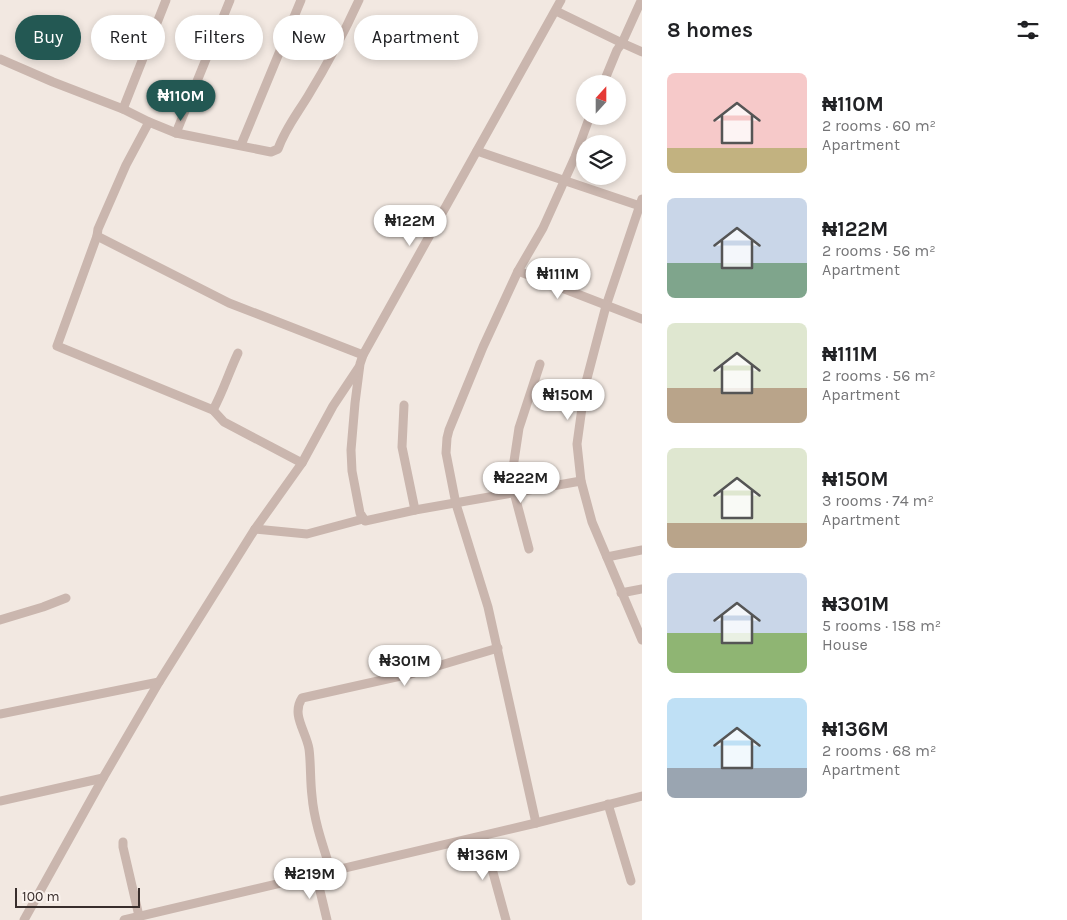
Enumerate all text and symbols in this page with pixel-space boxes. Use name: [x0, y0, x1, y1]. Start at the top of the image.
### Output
chip: Buy: [15, 15, 81, 60]
chip: Rent: [91, 15, 165, 60]
chip: Filters: [175, 15, 263, 60]
chip: New: [273, 15, 344, 60]
chip: Apartment: [354, 15, 478, 60]
icon: filters: [1014, 16, 1042, 44]
text: 8 homes: [667, 18, 753, 42]
north arrow: [576, 75, 626, 125]
map controls: [576, 75, 626, 185]
pin: ₦110M: [146, 80, 216, 122]
text: ₦110M: [157, 86, 205, 105]
text: ₦110M: [822, 92, 884, 116]
icon: home: [707, 93, 767, 153]
text: 2 rooms · 60 m²: [822, 116, 936, 135]
button: layers: [576, 135, 626, 185]
text: Apartment: [822, 135, 900, 154]
pin: ₦122M: [375, 204, 445, 247]
text: ₦122M: [385, 211, 435, 230]
text: ₦122M: [822, 217, 888, 241]
icon: home: [707, 218, 767, 278]
text: 2 rooms · 56 m²: [822, 241, 936, 260]
pin: ₦111M: [523, 258, 593, 300]
text: Apartment: [822, 260, 900, 279]
text: ₦111M: [537, 264, 579, 283]
text: ₦111M: [822, 342, 878, 366]
icon: home: [707, 343, 767, 403]
text: 2 rooms · 56 m²: [822, 366, 936, 385]
pin: ₦150M: [533, 378, 603, 421]
text: ₦150M: [543, 385, 593, 404]
text: Apartment: [822, 385, 900, 404]
pin: ₦222M: [486, 462, 556, 504]
text: ₦150M: [822, 467, 889, 491]
text: ₦222M: [494, 468, 548, 487]
icon: home: [707, 468, 767, 528]
text: 3 rooms · 74 m²: [822, 491, 934, 510]
text: Apartment: [822, 510, 900, 529]
text: ₦301M: [822, 592, 889, 616]
icon: home: [707, 593, 767, 653]
text: 5 rooms · 158 m²: [822, 616, 941, 635]
text: House: [822, 635, 868, 654]
pin: ₦301M: [370, 644, 440, 687]
text: ₦301M: [379, 651, 431, 670]
text: ₦136M: [822, 717, 889, 741]
icon: home: [707, 718, 767, 778]
text: 2 rooms · 68 m²: [822, 741, 936, 760]
text: Apartment: [822, 760, 900, 779]
pin: ₦136M: [448, 838, 518, 881]
text: ₦136M: [458, 845, 508, 864]
pin: ₦219M: [275, 858, 345, 900]
text: ₦219M: [285, 864, 335, 883]
scale bar: [15, 885, 140, 908]
text: 100 m: [22, 888, 60, 905]

